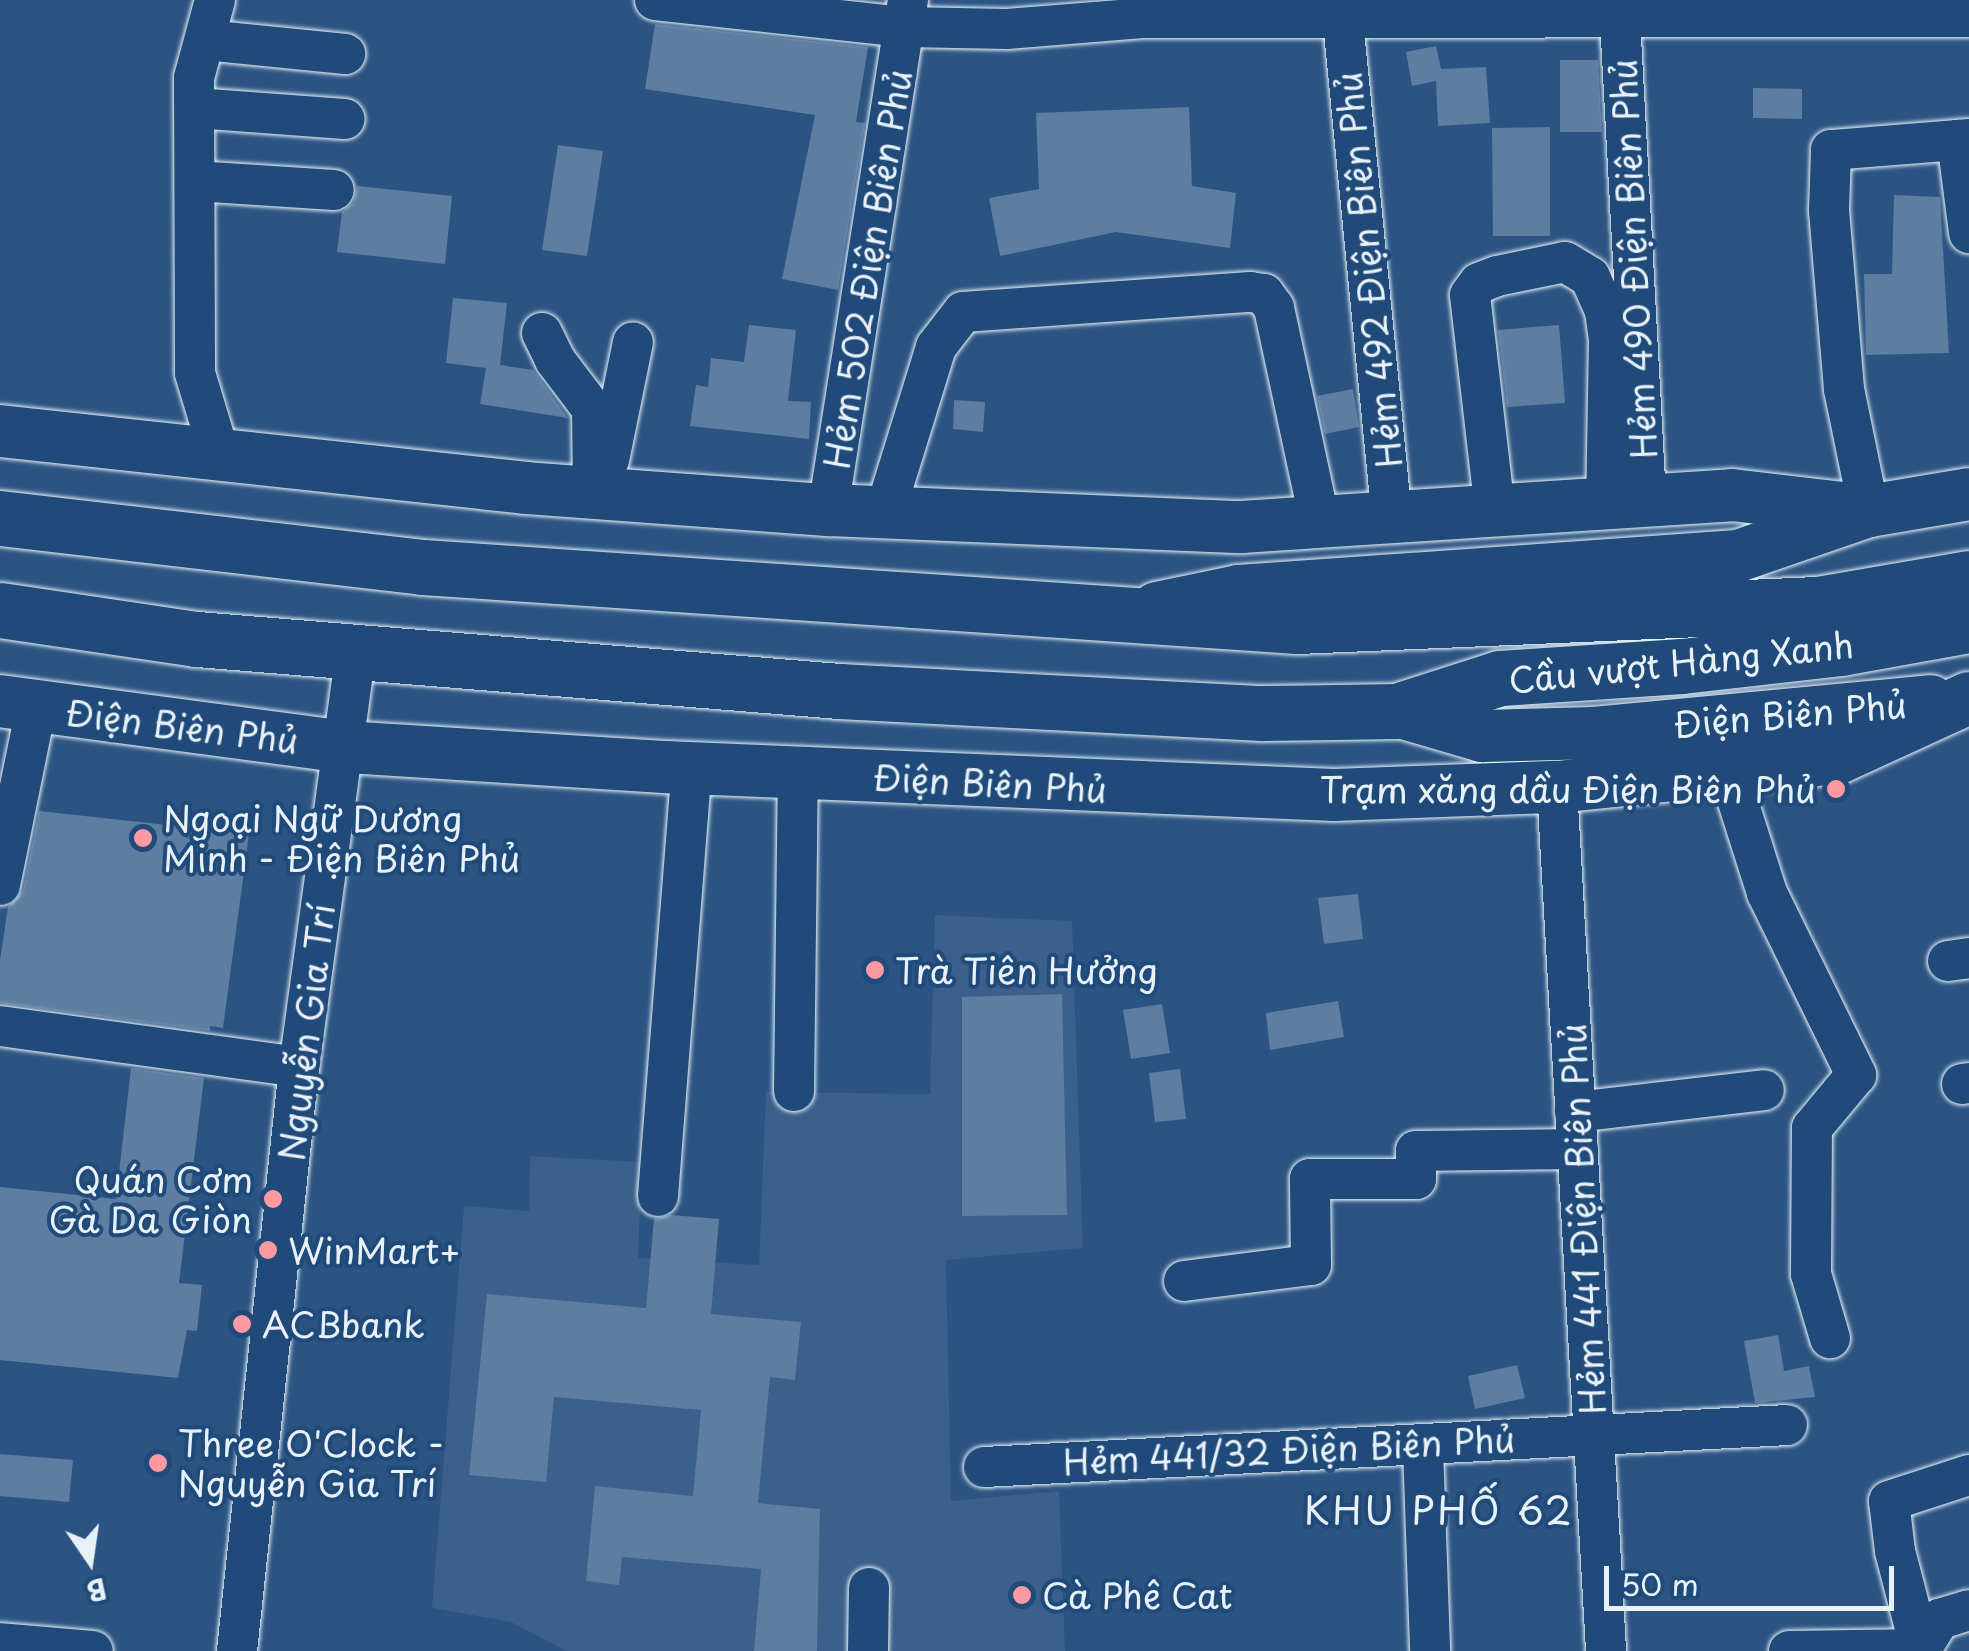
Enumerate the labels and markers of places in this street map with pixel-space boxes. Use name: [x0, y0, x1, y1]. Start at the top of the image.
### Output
place label: Trạm xăng dầu Điện Biên Phủ: [1317, 768, 1816, 810]
marker: Trạm xăng dầu Điện Biên Phủ: [1825, 778, 1847, 800]
place label: Ngoại Ngữ Dương Minh - Điện Biên Phủ: [163, 797, 522, 879]
marker: Ngoại Ngữ Dương Minh - Điện Biên Phủ: [132, 827, 154, 849]
place label: Trà Tiên Hưởng: [895, 949, 1159, 991]
marker: Trà Tiên Hưởng: [864, 959, 886, 981]
place label: Quán Cơm Gà Da Giòn: [51, 1158, 253, 1240]
marker: Quán Cơm Gà Da Giòn: [262, 1188, 284, 1210]
place label: WinMart+: [288, 1229, 461, 1271]
marker: WinMart+: [257, 1239, 279, 1261]
place label: ACBbank: [262, 1303, 425, 1345]
marker: ACBbank: [231, 1313, 253, 1335]
place label: Three O'Clock - Nguyễn Gia Trí: [178, 1422, 446, 1504]
marker: Three O'Clock - Nguyễn Gia Trí: [147, 1452, 169, 1474]
place label: Cà Phê Cat: [1042, 1574, 1234, 1616]
marker: Cà Phê Cat: [1011, 1584, 1033, 1606]

